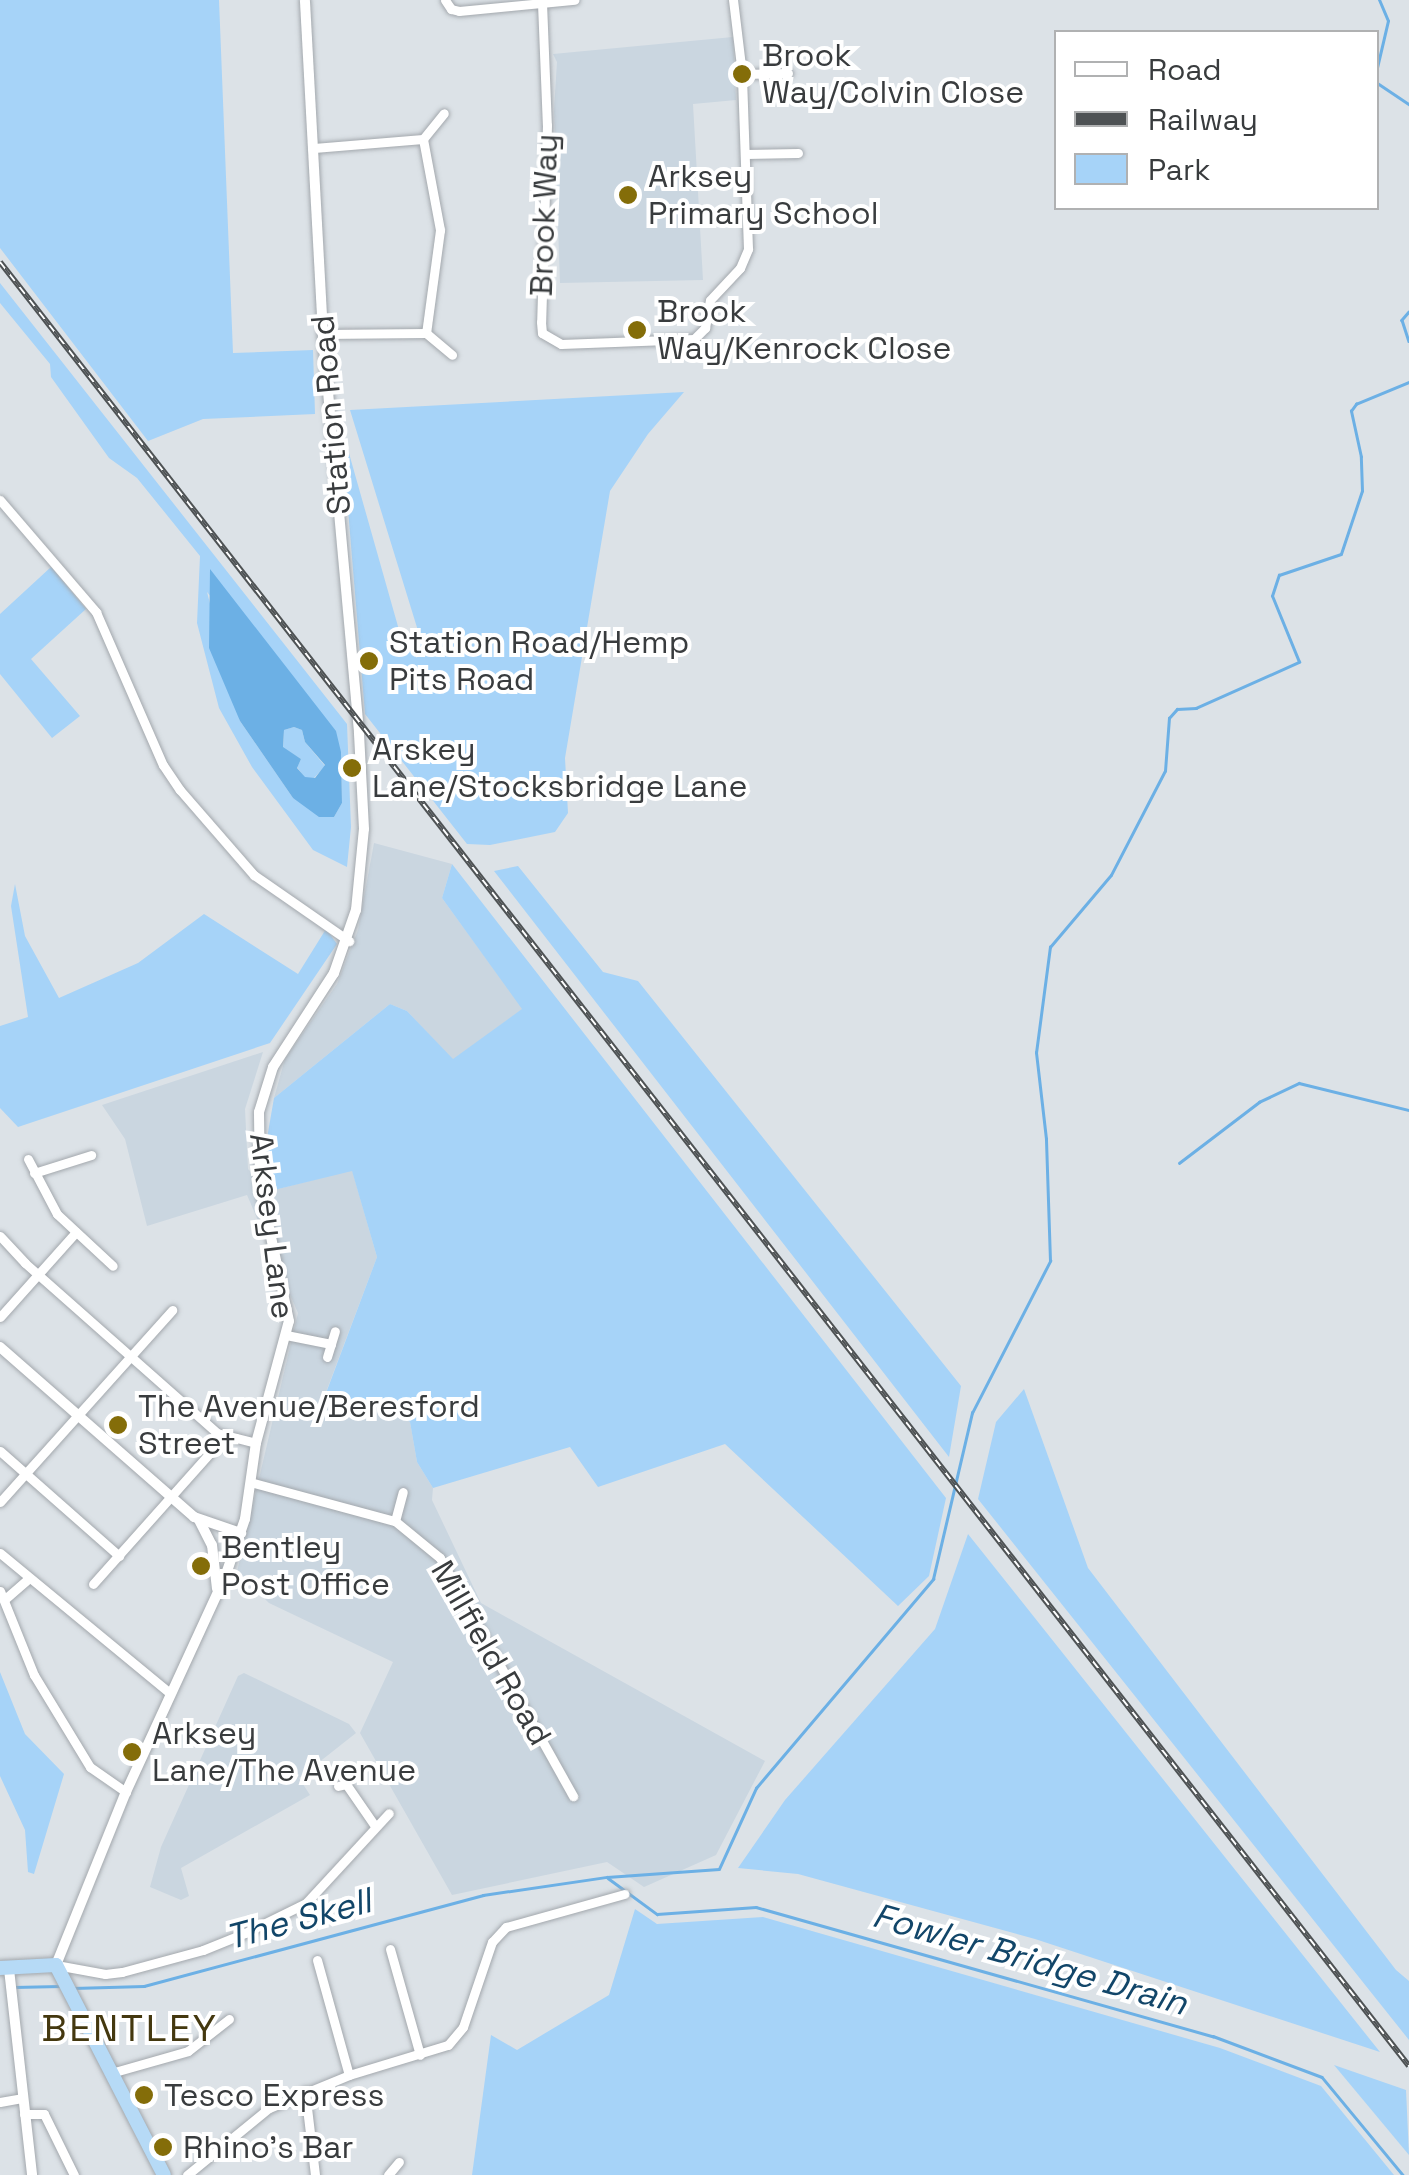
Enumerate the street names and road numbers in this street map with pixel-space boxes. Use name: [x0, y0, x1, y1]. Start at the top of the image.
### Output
street label: Brook Way: [522, 133, 566, 297]
street label: Station Road: [303, 314, 359, 516]
street label: Arksey Lane: [242, 1131, 302, 1321]
street label: Millfield Road: [423, 1554, 559, 1752]

